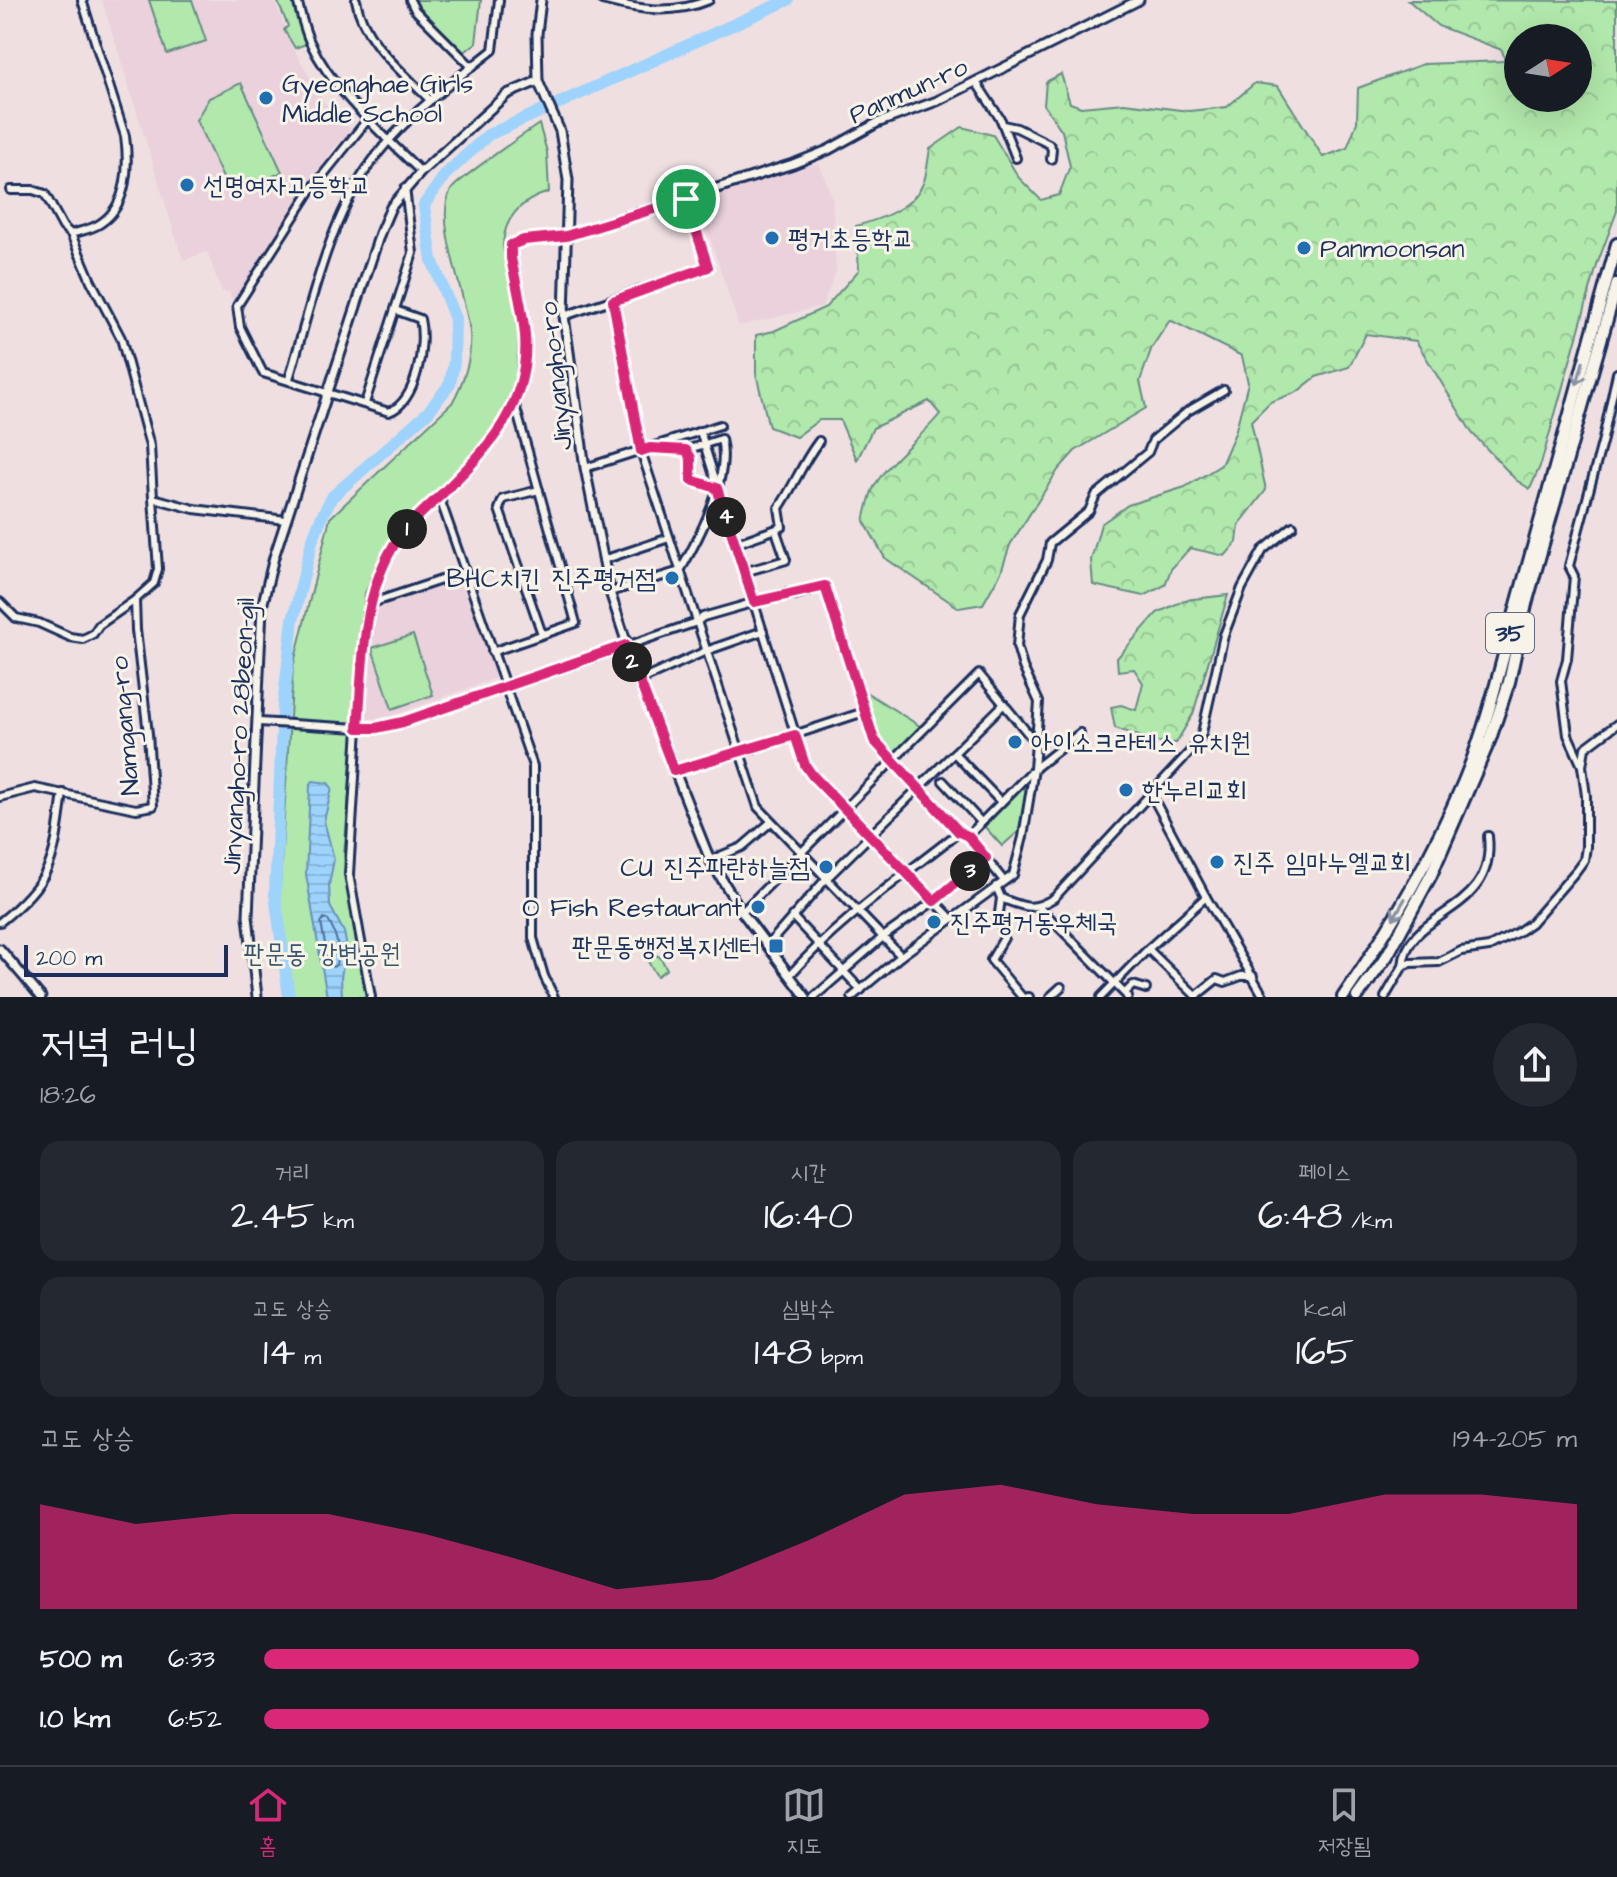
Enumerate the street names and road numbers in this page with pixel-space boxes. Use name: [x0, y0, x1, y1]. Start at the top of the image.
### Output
street label: Panmun-ro: [843, 49, 974, 133]
street label: Jinyangho-ro: [530, 299, 584, 452]
street label: Jinyangho-ro 28beon-gil: [214, 597, 266, 875]
road number: 35: [1486, 613, 1534, 653]
street label: Namgang-ro: [101, 654, 151, 797]

